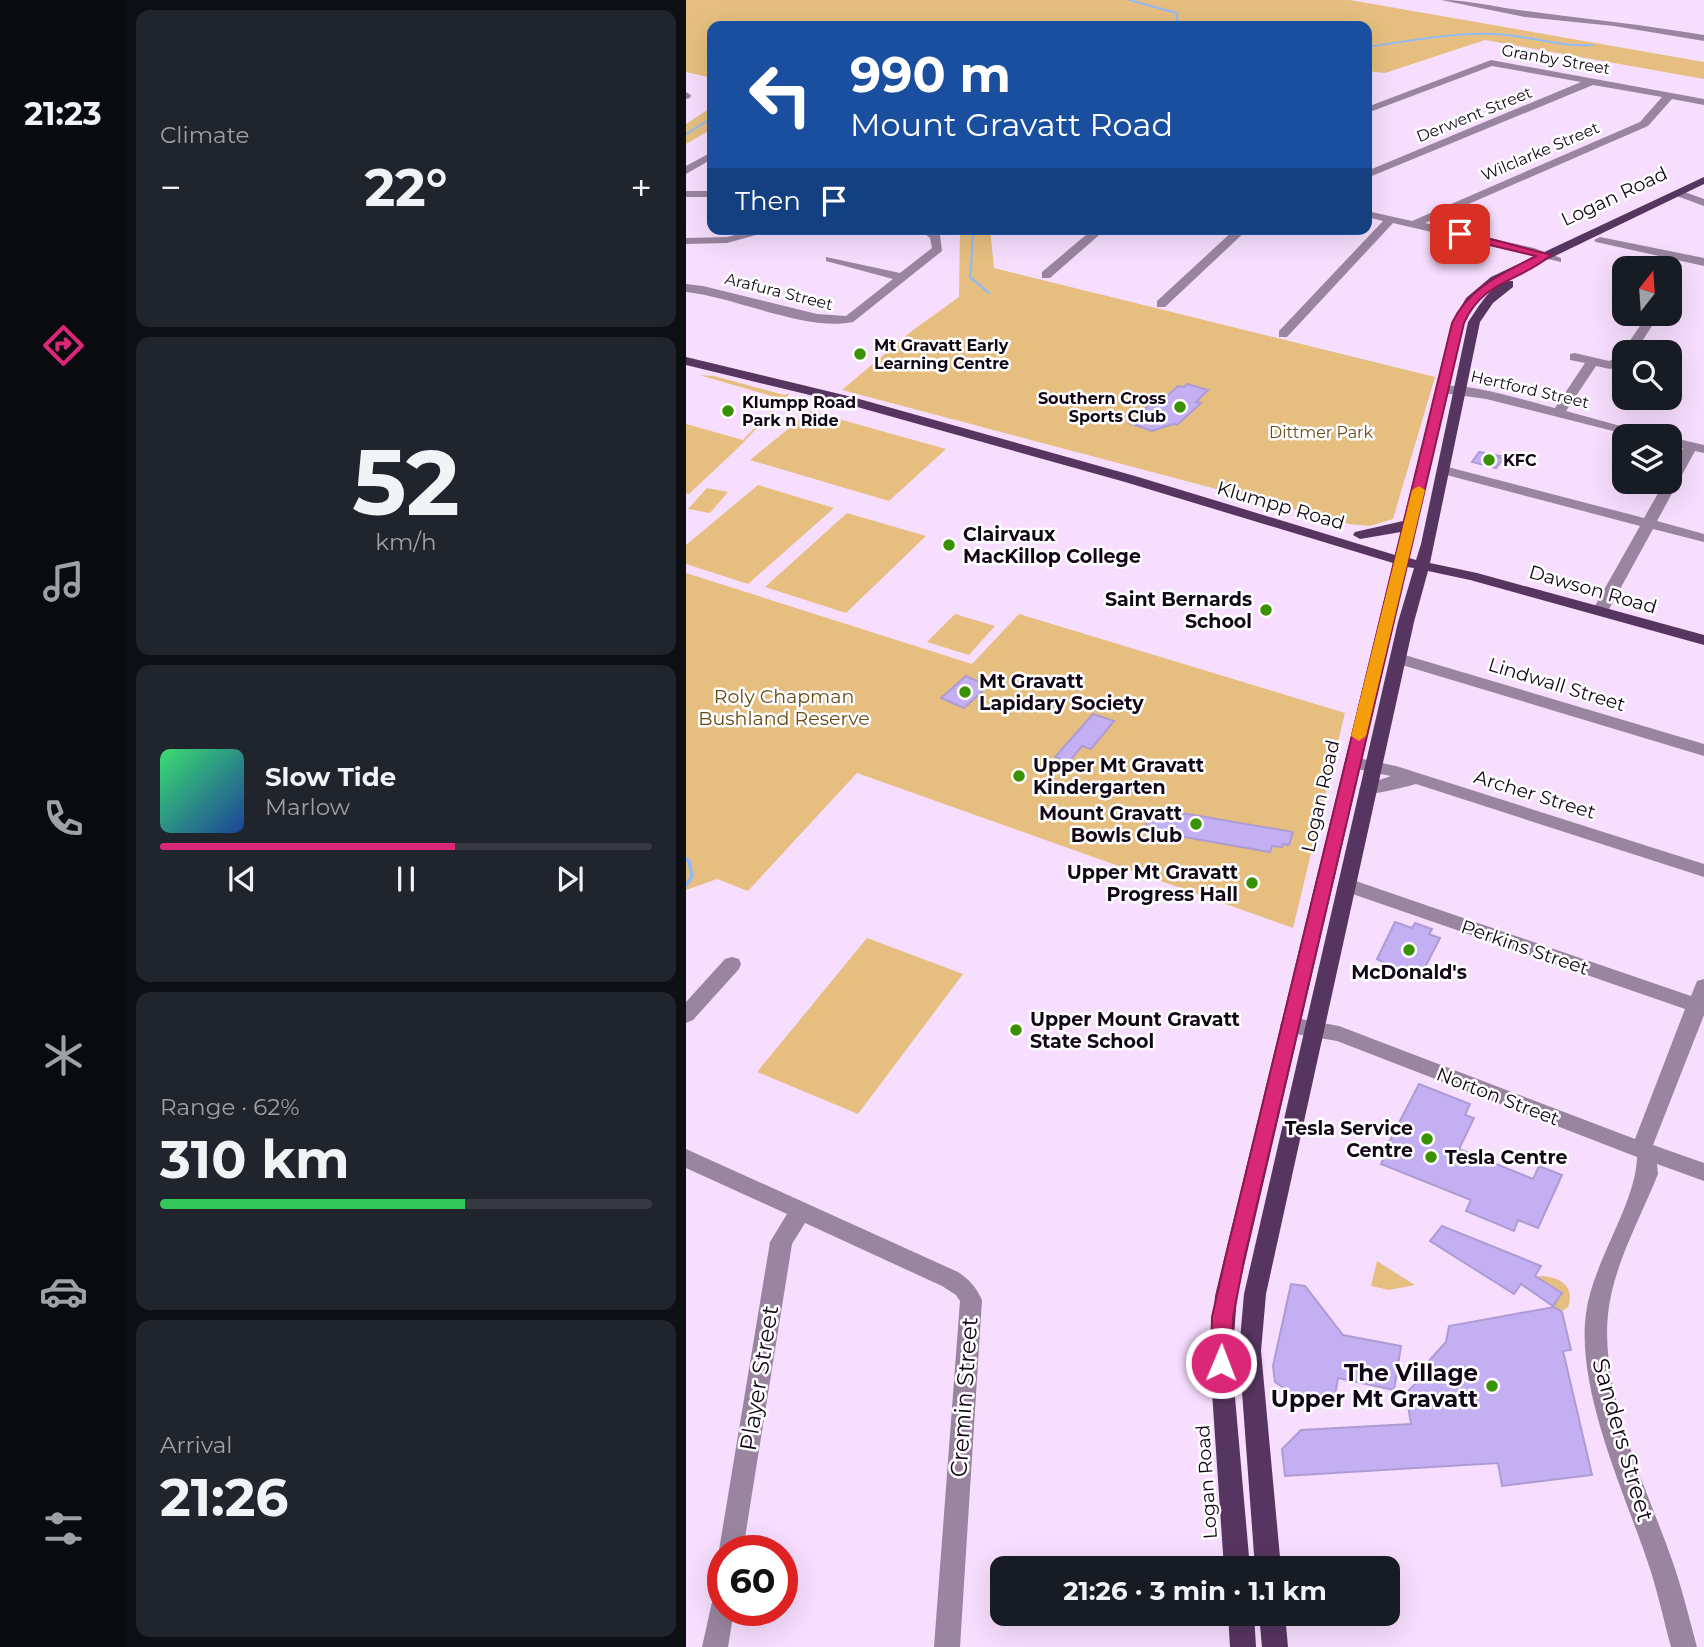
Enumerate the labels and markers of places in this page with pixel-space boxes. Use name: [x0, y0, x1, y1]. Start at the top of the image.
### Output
pin: [1430, 204, 1490, 264]
place label: Mt Gravatt Early Learning Centre: [874, 336, 1009, 373]
marker: Mt Gravatt Early Learning Centre: [852, 346, 868, 362]
place label: Southern Cross Sports Club: [1038, 389, 1167, 426]
place label: Klumpp Road Park n Ride: [742, 393, 856, 430]
marker: Southern Cross Sports Club: [1172, 399, 1188, 415]
marker: Klumpp Road Park n Ride: [720, 403, 736, 419]
place label: KFC: [1503, 451, 1537, 470]
marker: KFC: [1481, 452, 1497, 468]
place label: Clairvaux MacKillop College: [963, 523, 1141, 568]
marker: Clairvaux MacKillop College: [941, 537, 957, 553]
place label: Saint Bernards School: [1105, 588, 1252, 633]
marker: Saint Bernards School: [1258, 602, 1274, 618]
place label: Mt Gravatt Lapidary Society: [979, 670, 1144, 715]
marker: Mt Gravatt Lapidary Society: [957, 684, 973, 700]
place label: Upper Mt Gravatt Kindergarten: [1033, 754, 1204, 799]
marker: Upper Mt Gravatt Kindergarten: [1011, 768, 1027, 784]
place label: Mount Gravatt Bowls Club: [1039, 802, 1182, 847]
marker: Mount Gravatt Bowls Club: [1188, 816, 1204, 832]
place label: Upper Mt Gravatt Progress Hall: [1067, 861, 1238, 906]
marker: Upper Mt Gravatt Progress Hall: [1244, 875, 1260, 891]
marker: McDonald's: [1401, 942, 1417, 958]
place label: McDonald's: [1351, 961, 1467, 984]
place label: Upper Mount Gravatt State School: [1030, 1008, 1240, 1053]
marker: Upper Mount Gravatt State School: [1008, 1022, 1024, 1038]
place label: Tesla Service Centre: [1285, 1117, 1413, 1162]
marker: Tesla Service Centre: [1419, 1131, 1435, 1147]
place label: Tesla Centre: [1445, 1146, 1567, 1169]
marker: Tesla Centre: [1423, 1149, 1439, 1165]
place label: The Village Upper Mt Gravatt: [1271, 1359, 1478, 1413]
marker: The Village Upper Mt Gravatt: [1484, 1378, 1500, 1394]

